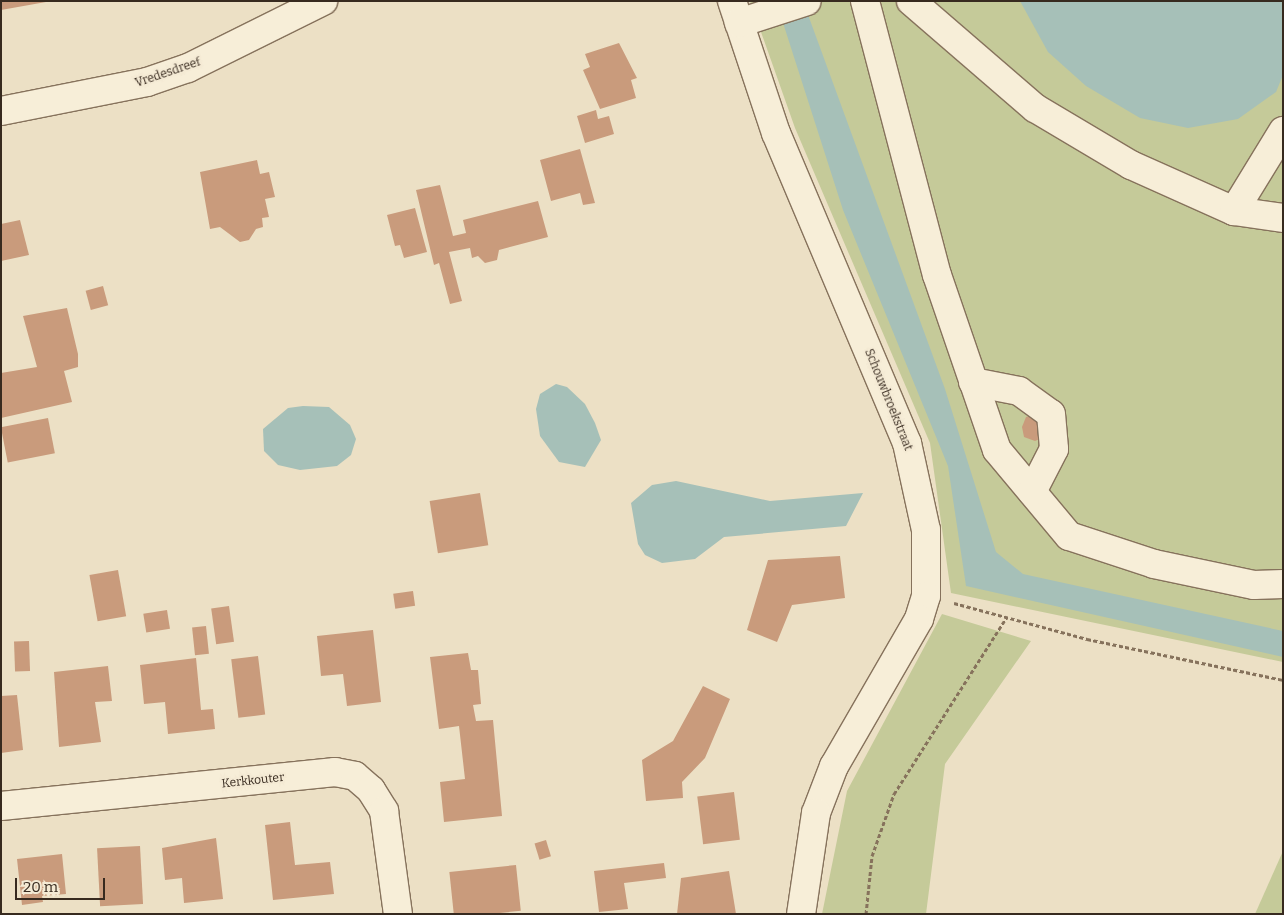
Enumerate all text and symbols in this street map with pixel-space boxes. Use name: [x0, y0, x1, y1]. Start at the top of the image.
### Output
street label: Vredesdreef: [133, 55, 203, 91]
street label: Schouwbroekstraat: [861, 347, 915, 453]
street label: Kerkkouter: [221, 771, 285, 791]
scale bar: [18, 868, 108, 900]
text: 20 m: [23, 878, 58, 896]

